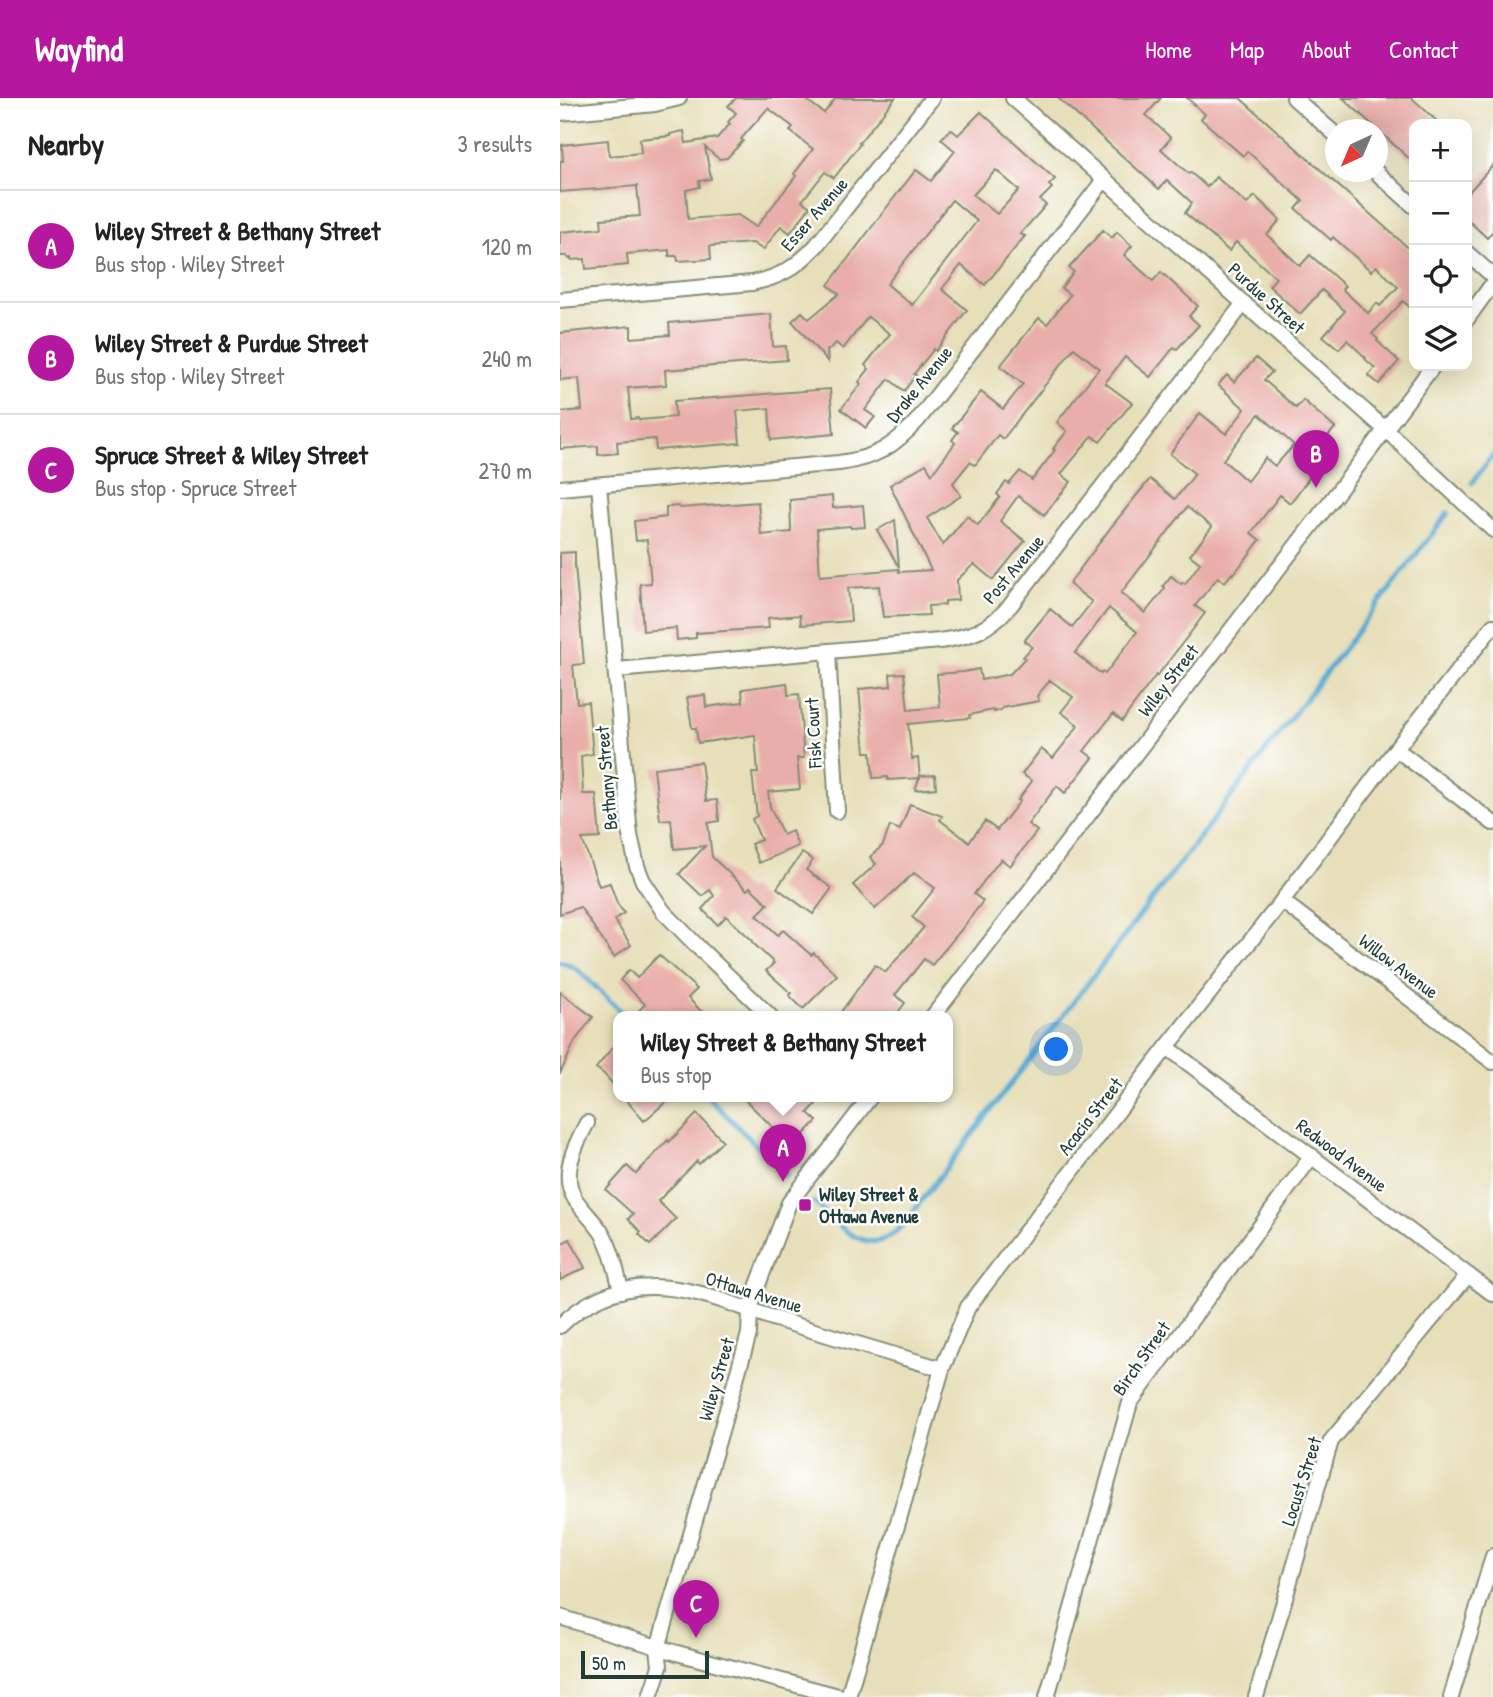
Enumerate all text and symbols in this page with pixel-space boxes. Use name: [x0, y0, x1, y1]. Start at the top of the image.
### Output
text: Wayfind: [35, 27, 123, 71]
text: Home: [1145, 33, 1192, 65]
text: Map: [1230, 33, 1264, 65]
text: About: [1302, 33, 1351, 65]
text: Contact: [1389, 33, 1458, 65]
north arrow: [1325, 119, 1388, 182]
map controls: [1409, 119, 1472, 371]
button: +: [1409, 119, 1472, 182]
text: Nearby: [28, 124, 104, 164]
text: 3 results: [457, 128, 532, 159]
street label: Esser Avenue: [775, 171, 854, 257]
button: −: [1409, 182, 1472, 245]
text: Wiley Street & Bethany Street: [95, 213, 380, 248]
text: A: [45, 231, 57, 262]
text: 120 m: [482, 231, 532, 262]
button: locate: [1409, 245, 1472, 308]
text: Bus stop · Wiley Street: [95, 248, 284, 279]
street label: Purdue Street: [1223, 256, 1311, 340]
button: layers: [1409, 308, 1472, 371]
text: Wiley Street & Purdue Street: [95, 325, 368, 360]
street label: Drake Avenue: [880, 340, 958, 428]
text: B: [45, 343, 57, 374]
text: 240 m: [481, 343, 532, 374]
text: Bus stop · Wiley Street: [95, 360, 284, 391]
pin: B: [1293, 430, 1339, 488]
text: Spruce Street & Wiley Street: [95, 437, 368, 472]
text: C: [45, 455, 57, 486]
text: 270 m: [479, 455, 532, 486]
text: Bus stop · Spruce Street: [95, 472, 296, 503]
street label: Post Avenue: [976, 528, 1050, 609]
street label: Wiley Street: [1132, 638, 1205, 722]
street label: Fisk Court: [798, 697, 828, 770]
street label: Bethany Street: [588, 724, 623, 831]
street label: Willow Avenue: [1354, 928, 1444, 1005]
popup: [613, 1011, 953, 1102]
text: Wiley Street & Bethany Street: [640, 1024, 926, 1059]
your location: [1039, 1032, 1073, 1066]
text: Bus stop: [640, 1059, 711, 1090]
street label: Acacia Street: [1052, 1071, 1129, 1160]
street label: Redwood Avenue: [1291, 1112, 1393, 1198]
pin: A: [760, 1124, 806, 1182]
place label: Wiley Street & Ottawa Avenue: [819, 1181, 919, 1229]
marker: Wiley Street & Ottawa Avenue: [797, 1197, 813, 1213]
street label: Ottawa Avenue: [702, 1265, 806, 1319]
street label: Birch Street: [1106, 1315, 1176, 1400]
street label: Wiley Street: [692, 1334, 740, 1424]
street label: Locust Street: [1274, 1433, 1328, 1529]
pin: C: [673, 1580, 719, 1638]
scale bar: [581, 1648, 709, 1680]
text: 50 m: [592, 1650, 626, 1676]

